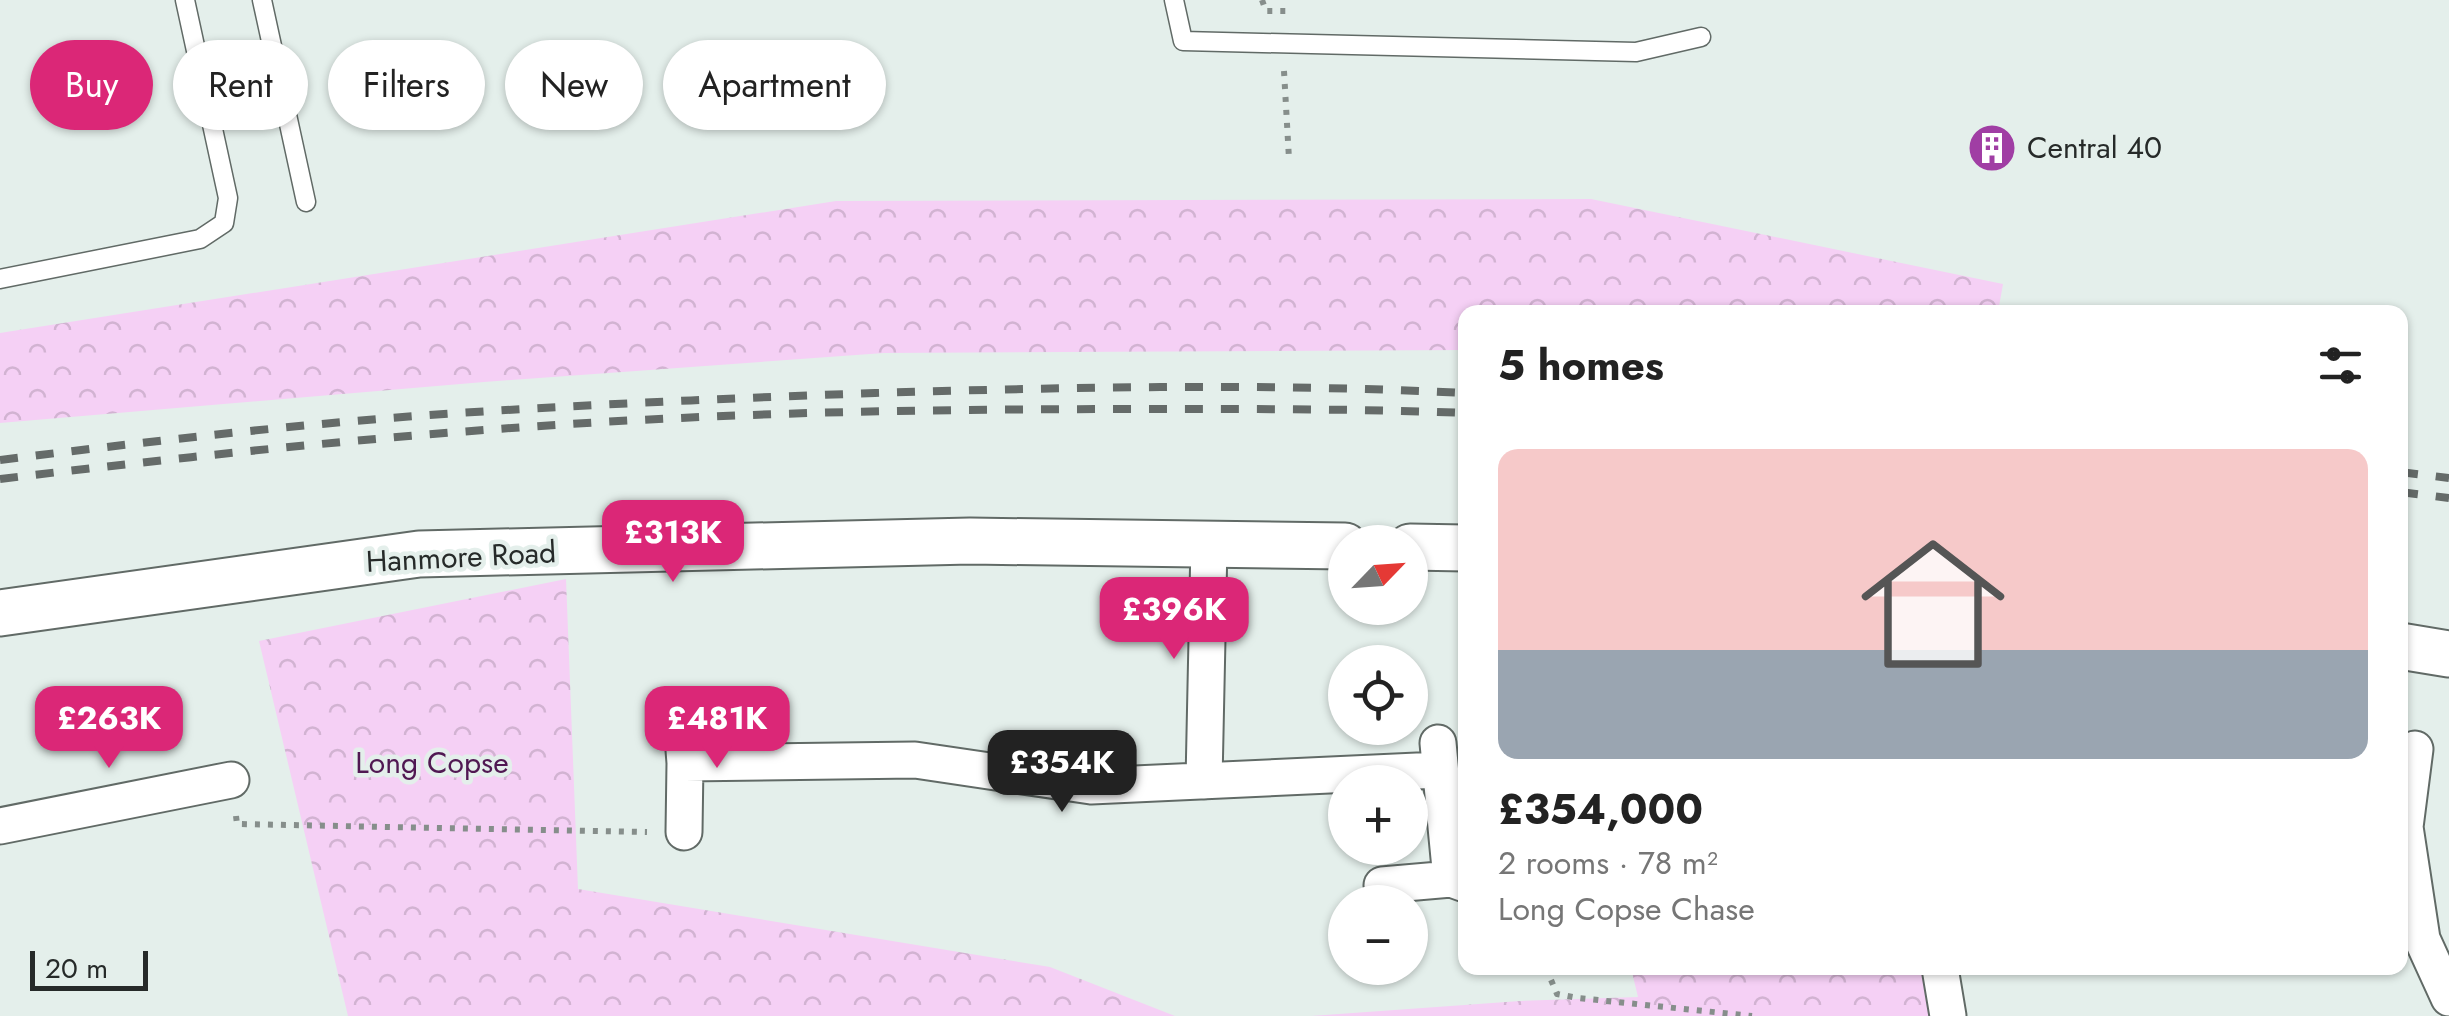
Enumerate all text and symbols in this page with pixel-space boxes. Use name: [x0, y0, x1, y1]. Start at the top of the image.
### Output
chip: Buy: [30, 40, 153, 130]
chip: Rent: [173, 40, 308, 130]
chip: Filters: [328, 40, 485, 130]
chip: New: [505, 40, 643, 130]
chip: Apartment: [663, 40, 886, 130]
building icon: Central 40: [1966, 122, 2018, 174]
place label: Central 40: [2027, 126, 2162, 169]
text: 5 homes: [1498, 335, 1664, 396]
icon: filters: [2313, 338, 2368, 393]
pin: £313K: [603, 500, 743, 585]
text: £313K: [624, 509, 722, 555]
icon: home: [1843, 514, 2023, 694]
north arrow: [1328, 525, 1428, 625]
map controls: [1328, 525, 1428, 985]
street label: Hanmore Road: [365, 530, 557, 583]
pin: £396K: [1104, 577, 1244, 662]
text: £396K: [1122, 586, 1226, 632]
button: locate: [1328, 645, 1428, 745]
pin: £263K: [39, 686, 179, 771]
pin: £481K: [647, 686, 787, 771]
text: £263K: [57, 695, 161, 741]
text: £481K: [667, 695, 767, 741]
pin: £354K: [992, 730, 1132, 815]
text: £354K: [1010, 739, 1114, 785]
park label: Long Copse: [355, 741, 509, 784]
button: +: [1328, 765, 1428, 865]
text: £354,000: [1498, 779, 1703, 840]
text: 2 rooms · 78 m²: [1498, 840, 1718, 886]
button: −: [1328, 885, 1428, 985]
text: Long Copse Chase: [1498, 886, 1755, 932]
scale bar: [30, 946, 148, 990]
text: 20 m: [45, 948, 108, 989]

